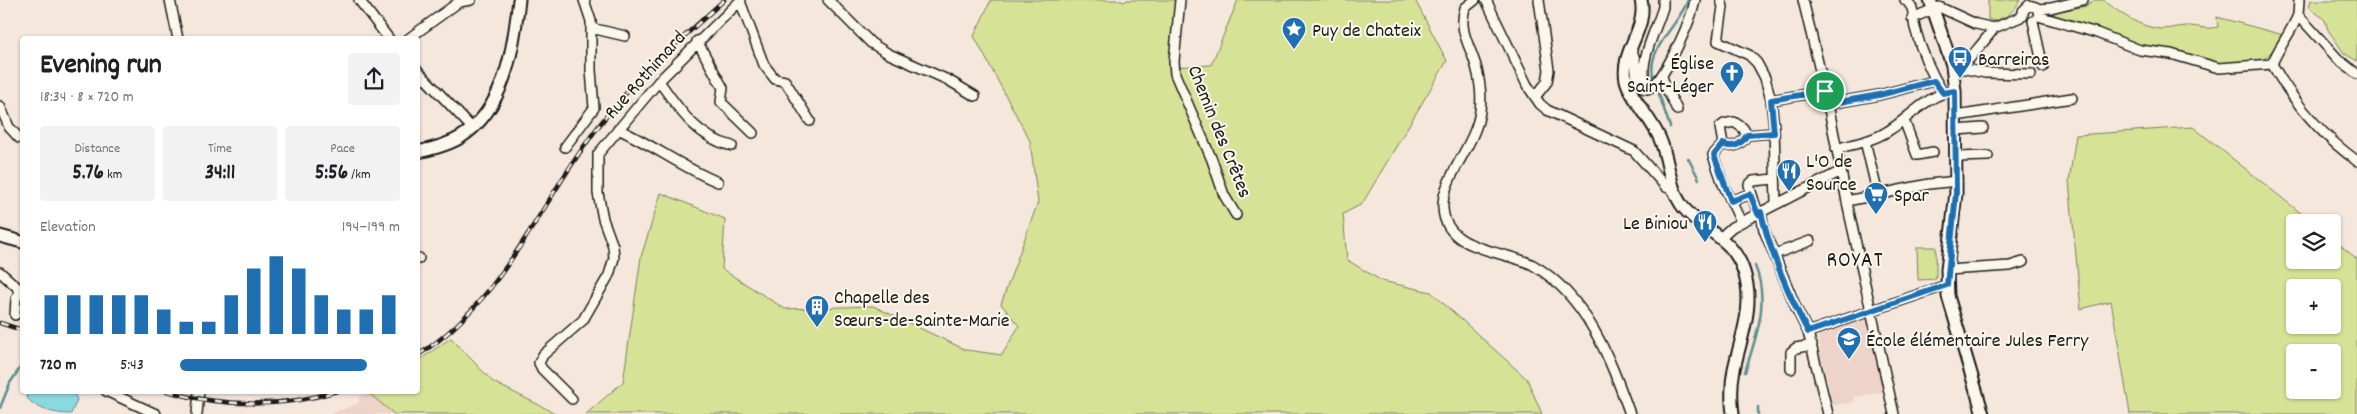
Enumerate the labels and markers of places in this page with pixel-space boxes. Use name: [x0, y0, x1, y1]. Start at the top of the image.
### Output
place icon: Puy de Chateix: [1281, 16, 1307, 50]
place label: Puy de Chateix: [1312, 18, 1421, 46]
bus stop icon: Barreiras: [1947, 45, 1973, 79]
place label: Barreiras: [1978, 47, 2049, 75]
place label: Église Saint-Léger: [1627, 51, 1715, 102]
church icon: Église Saint-Léger: [1719, 60, 1745, 94]
pin: [1804, 70, 1846, 112]
place label: L'O de Source: [1806, 149, 1857, 200]
restaurant icon: L'O de Source: [1776, 158, 1802, 192]
supermarket icon: Spar: [1863, 181, 1889, 215]
place label: Spar: [1894, 183, 1929, 211]
restaurant icon: Le Biniou: [1692, 209, 1718, 243]
place label: Le Biniou: [1623, 211, 1688, 239]
place label: Chapelle des Sœurs-de-Sainte-Marie: [834, 285, 1010, 336]
building icon: Chapelle des Sœurs-de-Sainte-Marie: [804, 294, 830, 328]
school or university icon: École élémentaire Jules Ferry: [1836, 326, 1862, 360]
place label: École élémentaire Jules Ferry: [1866, 328, 2089, 356]

